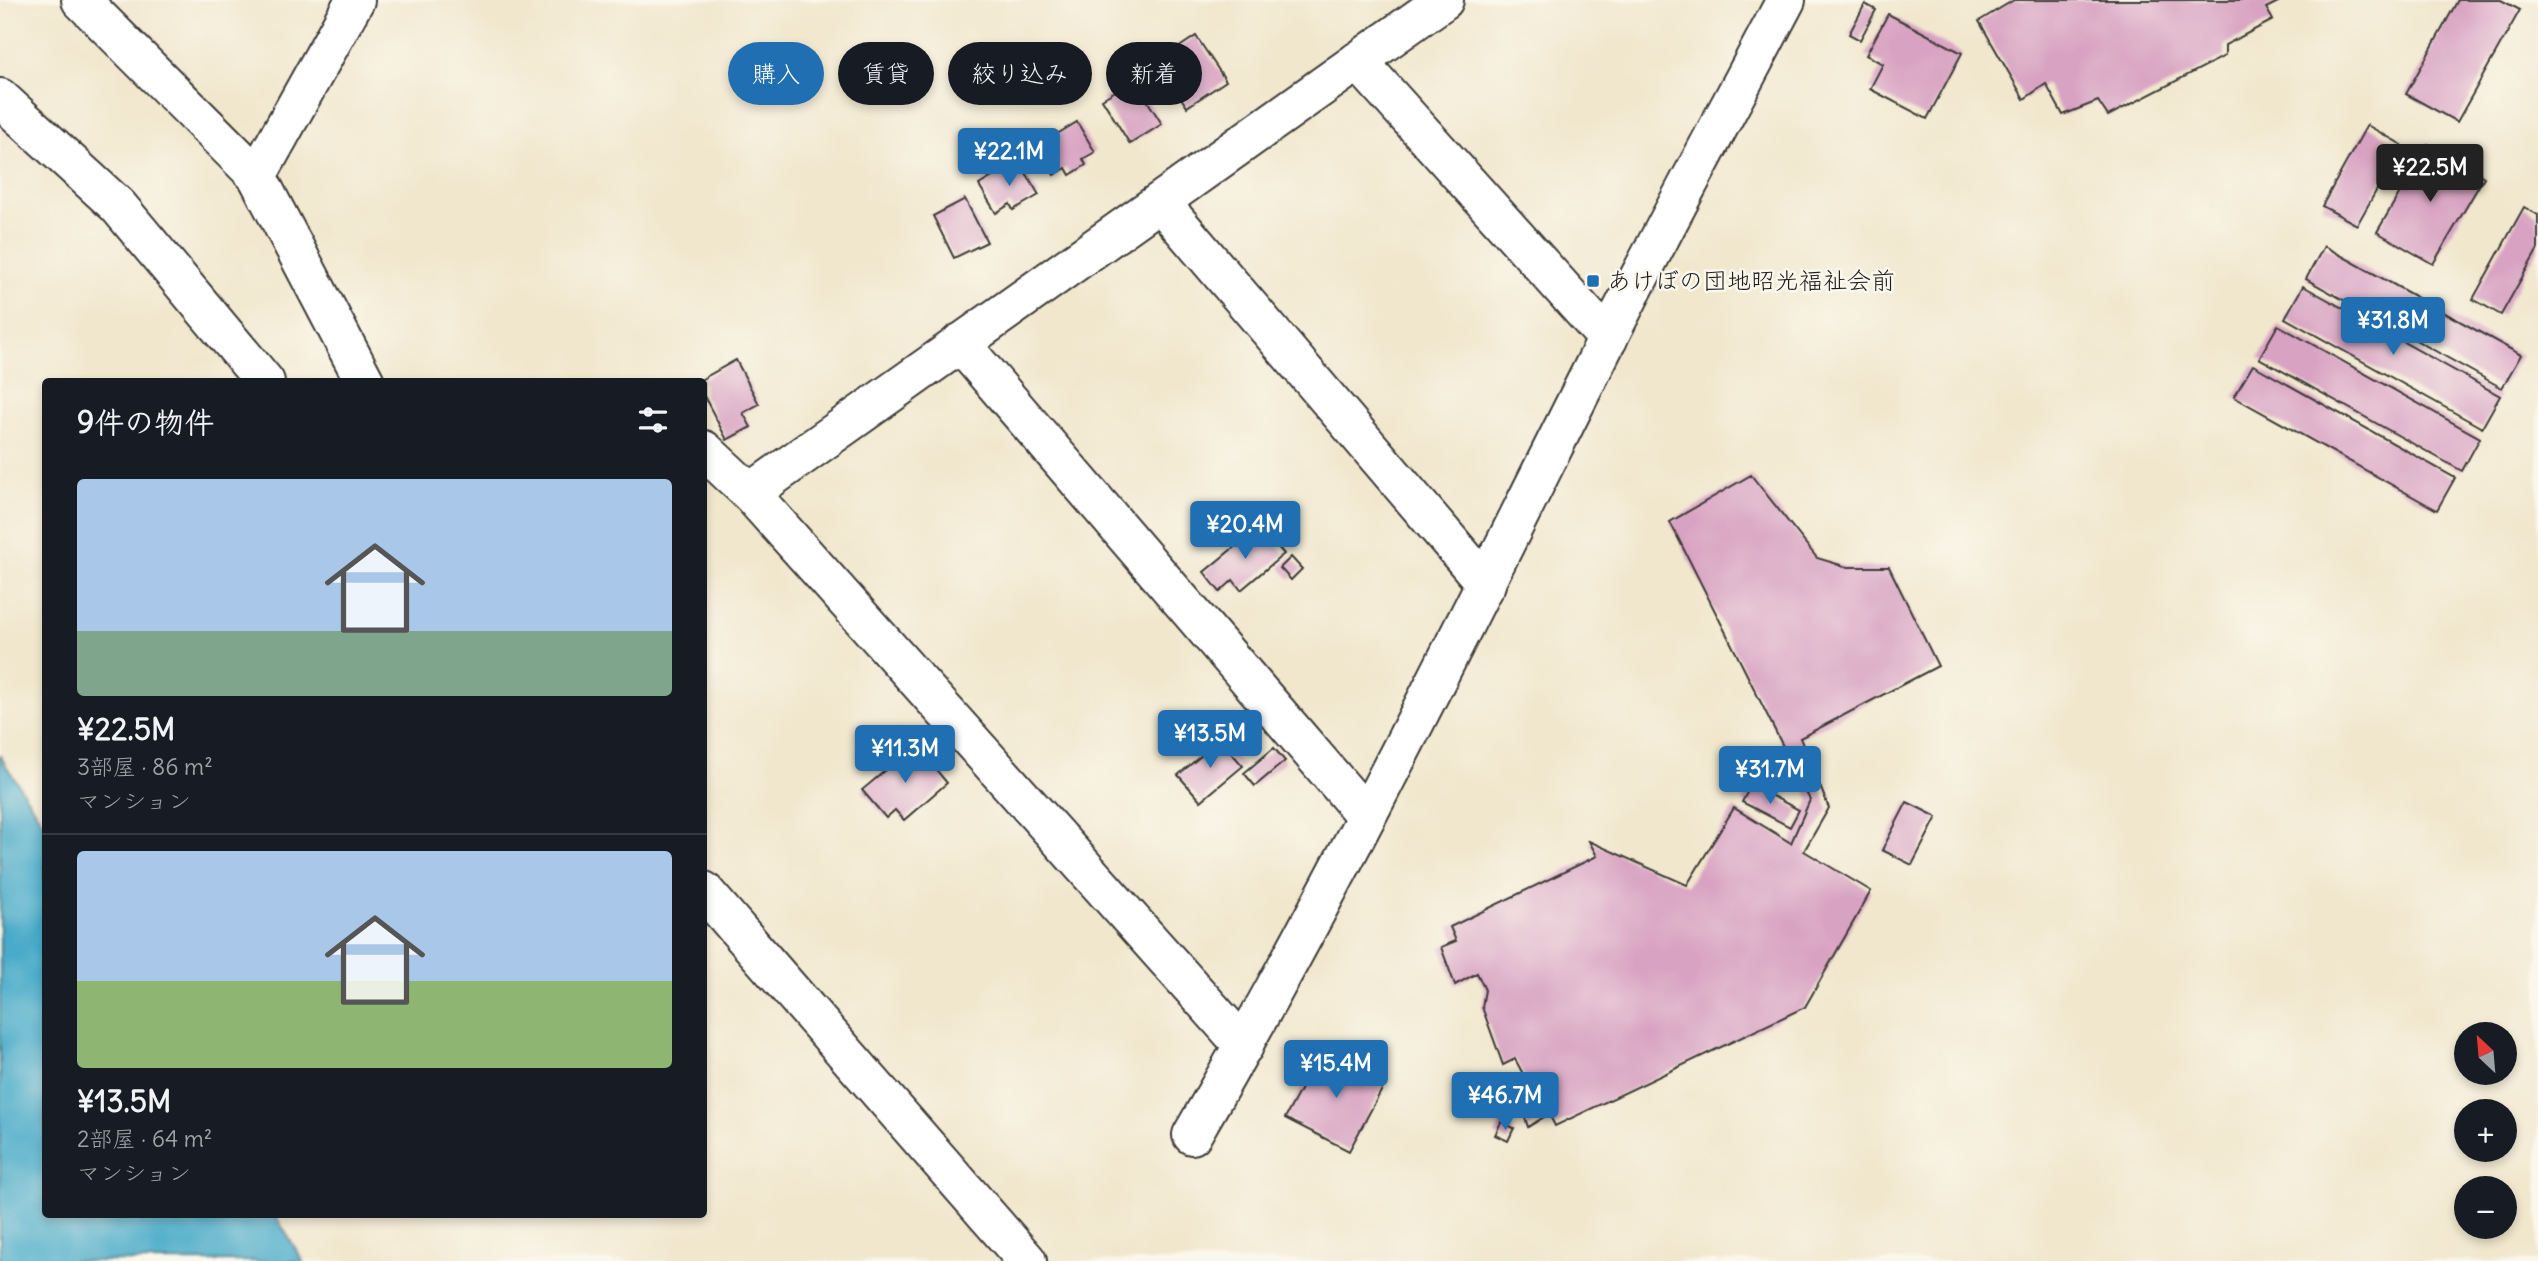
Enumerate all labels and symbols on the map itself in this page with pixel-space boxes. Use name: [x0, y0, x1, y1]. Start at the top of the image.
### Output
pin: ¥22.1M: [952, 128, 1066, 188]
pin: ¥22.5M: [2373, 144, 2487, 204]
place label: あけぼの団地昭光福祉会前: [1607, 265, 1895, 295]
marker: あけぼの団地昭光福祉会前: [1585, 273, 1601, 289]
pin: ¥31.8M: [2336, 298, 2450, 357]
pin: ¥20.4M: [1188, 502, 1302, 561]
pin: ¥13.5M: [1153, 710, 1267, 770]
pin: ¥11.3M: [848, 726, 962, 785]
pin: ¥31.7M: [1713, 746, 1827, 806]
north arrow: [2454, 1022, 2516, 1085]
pin: ¥15.4M: [1279, 1040, 1393, 1100]
pin: ¥46.7M: [1448, 1072, 1562, 1132]

